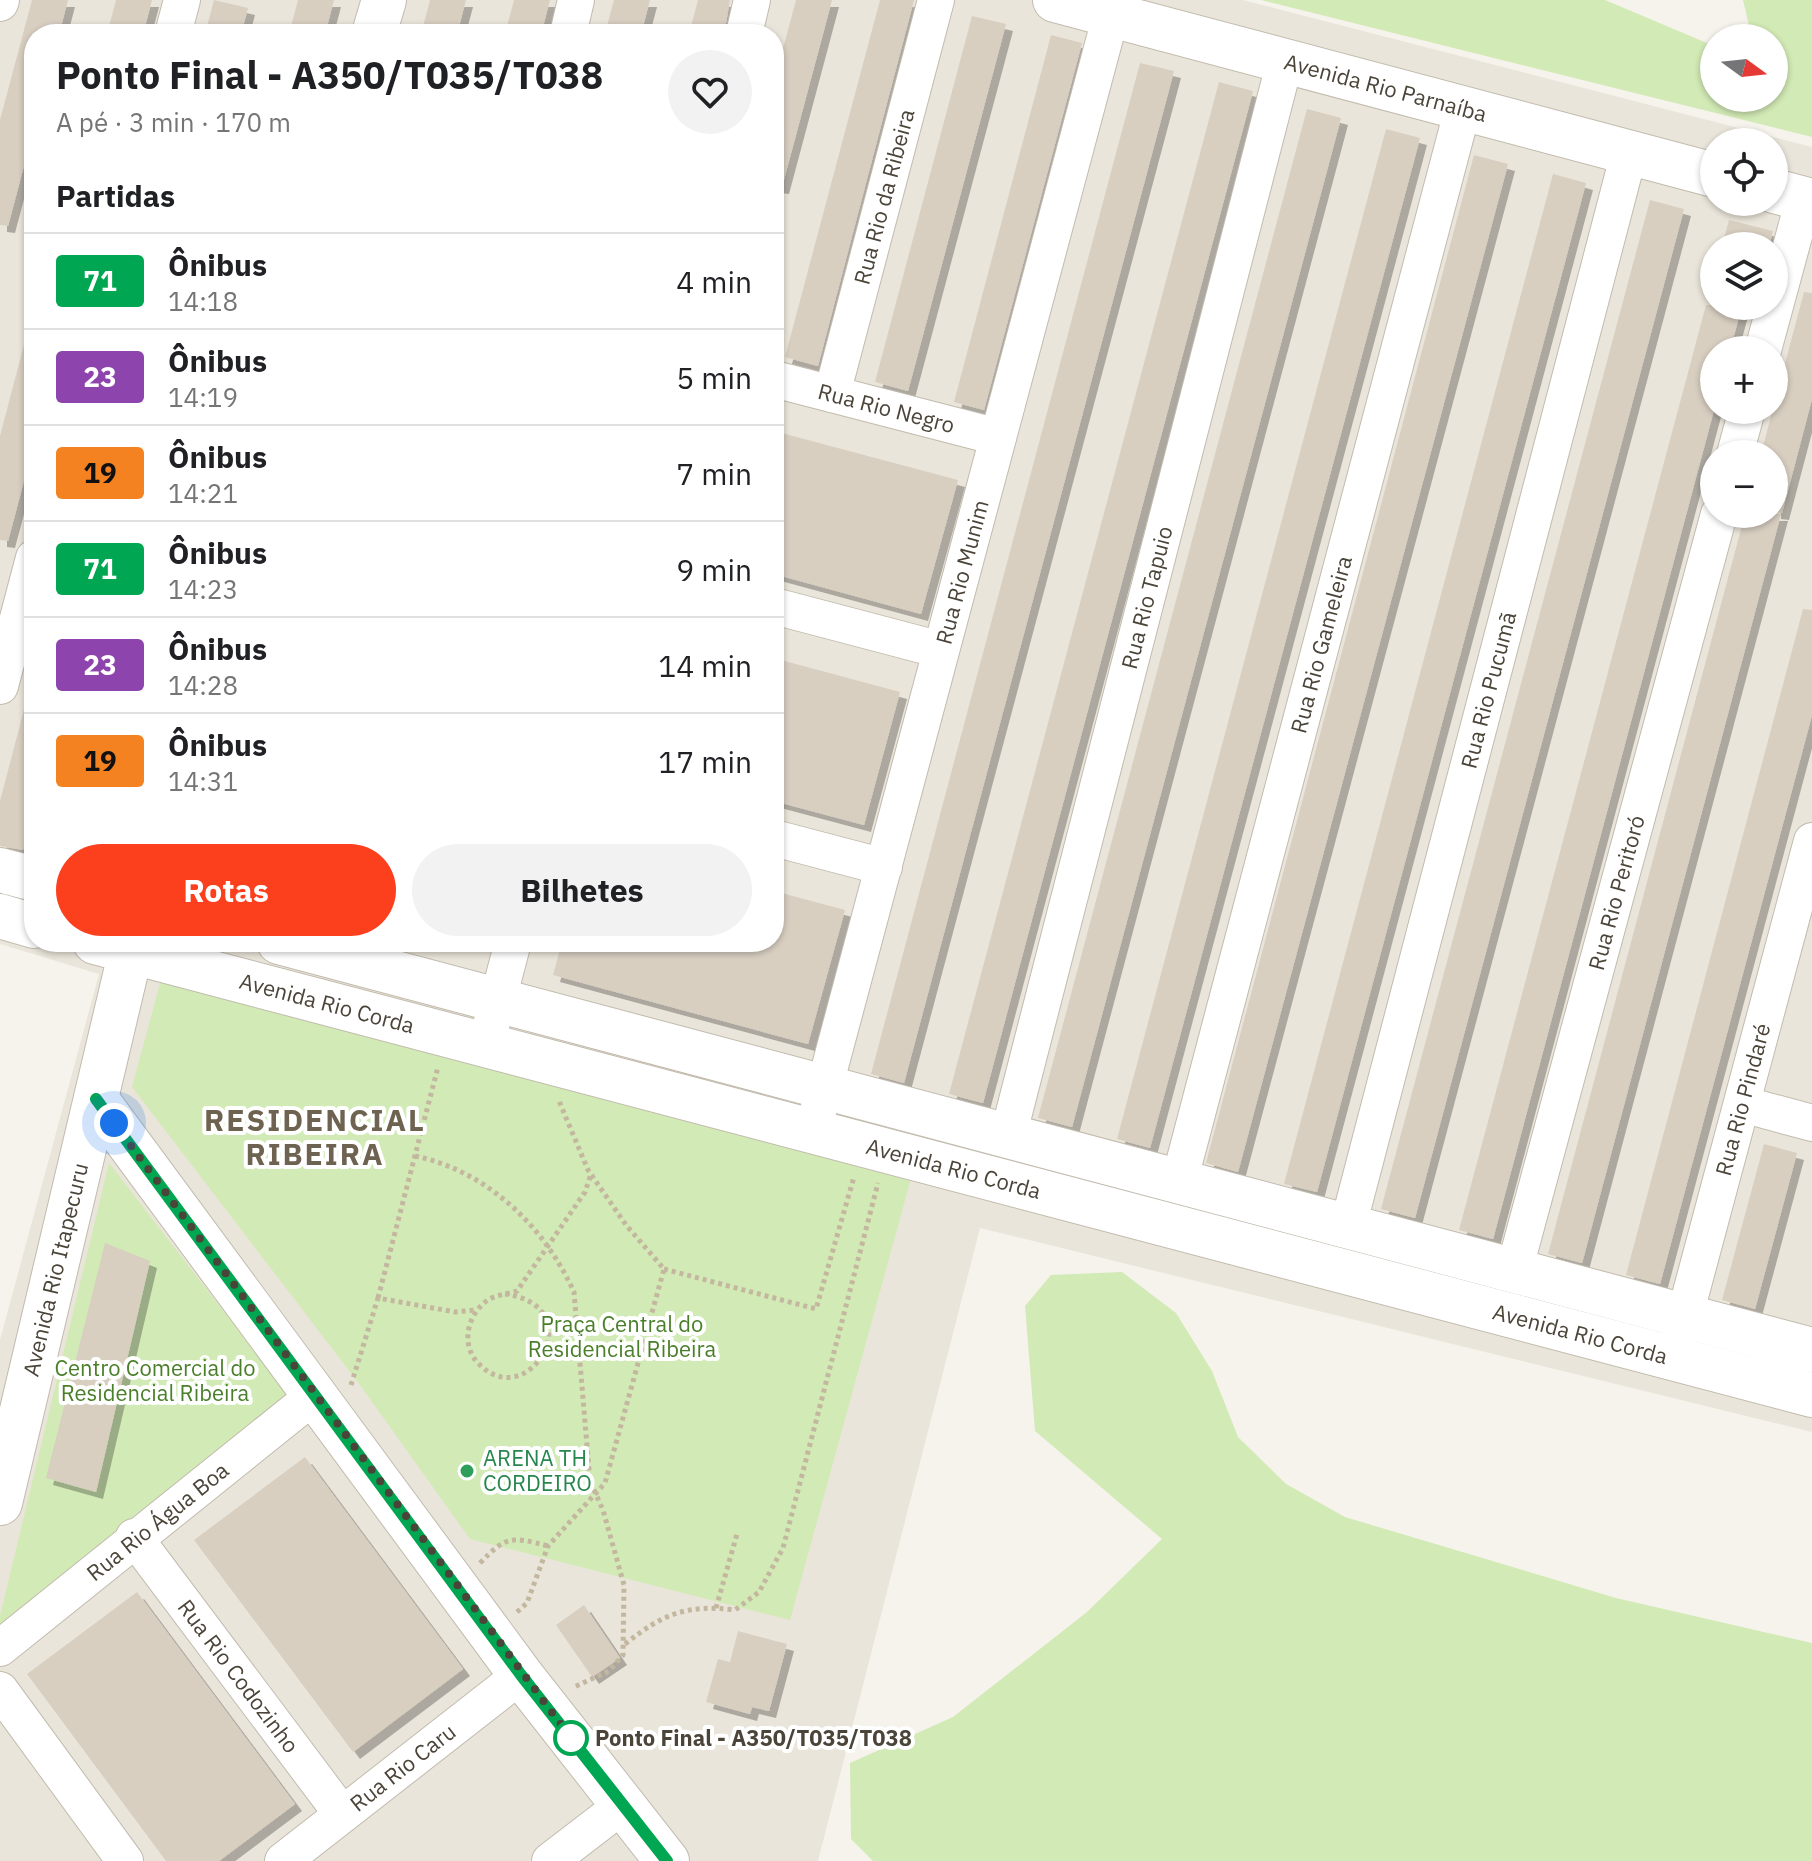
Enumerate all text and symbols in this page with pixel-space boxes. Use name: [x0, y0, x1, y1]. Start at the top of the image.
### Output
north arrow: [1700, 24, 1788, 112]
map controls: [1700, 24, 1788, 528]
street label: Avenida Rio Parnaíba: [1281, 47, 1490, 128]
text: Ponto Final - A350/T035/T038: [56, 50, 603, 99]
button: heart: [668, 50, 752, 134]
text: A pé · 3 min · 170 m: [56, 105, 291, 139]
street label: Rua Rio da Ribeira: [847, 106, 921, 287]
button: locate: [1700, 128, 1788, 216]
text: Partidas: [56, 176, 175, 215]
button: layers: [1700, 232, 1788, 320]
text: Ônibus: [168, 245, 267, 284]
text: 71: [83, 262, 117, 299]
text: 4 min: [676, 262, 752, 301]
text: 14:18: [168, 284, 238, 318]
button: +: [1700, 336, 1788, 424]
text: Ônibus: [168, 341, 267, 380]
text: 23: [83, 358, 117, 395]
text: 5 min: [676, 358, 752, 397]
street label: Rua Rio Negro: [815, 376, 958, 439]
text: 14:19: [168, 380, 238, 414]
text: Ônibus: [168, 437, 267, 476]
button: −: [1700, 440, 1788, 528]
text: 19: [83, 454, 117, 491]
text: 7 min: [676, 454, 752, 493]
text: 14:21: [168, 476, 238, 510]
street label: Rua Rio Munim: [928, 497, 995, 647]
street label: Rua Rio Tapuio: [1114, 523, 1179, 672]
text: Ônibus: [168, 533, 267, 572]
text: 71: [83, 550, 117, 587]
text: 9 min: [676, 550, 752, 589]
street label: Rua Rio Gameleira: [1283, 552, 1358, 736]
text: 14:23: [168, 572, 238, 606]
street label: Rua Rio Pucumã: [1453, 608, 1522, 772]
text: Ônibus: [168, 629, 267, 668]
text: 23: [83, 646, 117, 683]
text: 14 min: [658, 646, 752, 685]
text: 14:28: [168, 668, 238, 702]
text: Ônibus: [168, 725, 267, 764]
text: 19: [83, 742, 117, 779]
text: 17 min: [658, 742, 752, 781]
text: 14:31: [168, 764, 238, 798]
street label: Rua Rio Peritoró: [1581, 812, 1651, 973]
button: Rotas: [56, 844, 396, 936]
button: Bilhetes: [412, 844, 752, 936]
street label: Avenida Rio Corda: [237, 966, 418, 1040]
street label: Rua Rio Pindaré: [1708, 1020, 1777, 1179]
district label: RESIDENCIAL RIBEIRA: [204, 1100, 426, 1173]
your location: [94, 1103, 134, 1143]
street label: Avenida Rio Corda: [863, 1131, 1045, 1205]
street label: Avenida Rio Itapecuru: [16, 1160, 94, 1379]
street label: Avenida Rio Corda: [1490, 1296, 1671, 1370]
park label: Praça Central do Residencial Ribeira: [528, 1309, 717, 1363]
park label: Centro Comercial do Residencial Ribeira: [54, 1353, 256, 1407]
place label: ARENA TH CORDEIRO: [483, 1443, 592, 1497]
street label: Rua Rio Água Boa: [80, 1455, 234, 1587]
marker: ARENA TH CORDEIRO: [458, 1462, 476, 1480]
street label: Rua Rio Codozinho: [172, 1593, 306, 1758]
street label: Rua Rio Caru: [344, 1717, 461, 1817]
marker: Ponto Final - A350/T035/T038: [554, 1721, 588, 1755]
place label: Ponto Final - A350/T035/T038: [595, 1723, 912, 1752]

